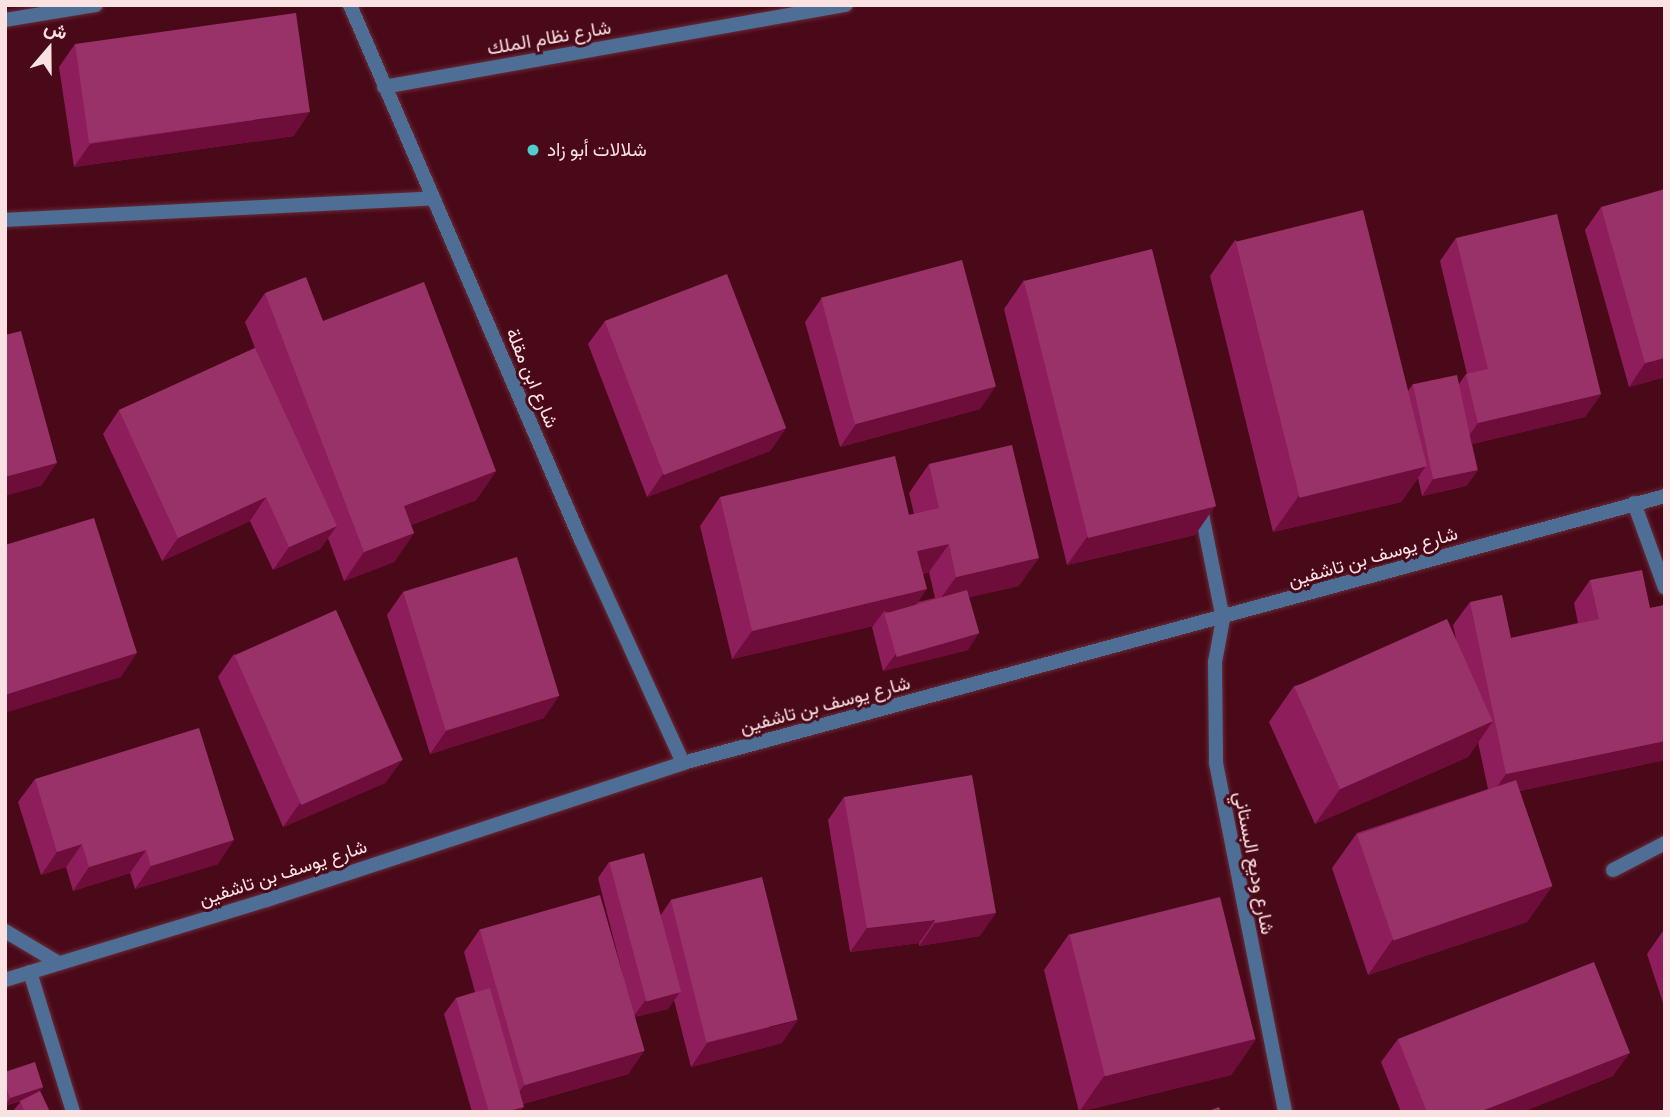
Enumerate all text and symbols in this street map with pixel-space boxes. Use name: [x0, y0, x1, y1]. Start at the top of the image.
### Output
text: ش: [41, 13, 71, 45]
north arrow: [14, 14, 84, 84]
street label: شارع نظام الملك: [485, 16, 613, 60]
place label: شلالات أبو زاد: [547, 139, 647, 161]
marker: شلالات أبو زاد: [525, 142, 541, 158]
street label: شارع ابن مقلة: [501, 325, 563, 431]
street label: شارع يوسف بن تاشفين: [1286, 522, 1460, 592]
street label: شارع يوسف بن تاشفين: [737, 671, 913, 739]
street label: شارع وديع البستاني: [1229, 790, 1279, 936]
street label: شارع يوسف بن تاشفين: [196, 835, 370, 911]

